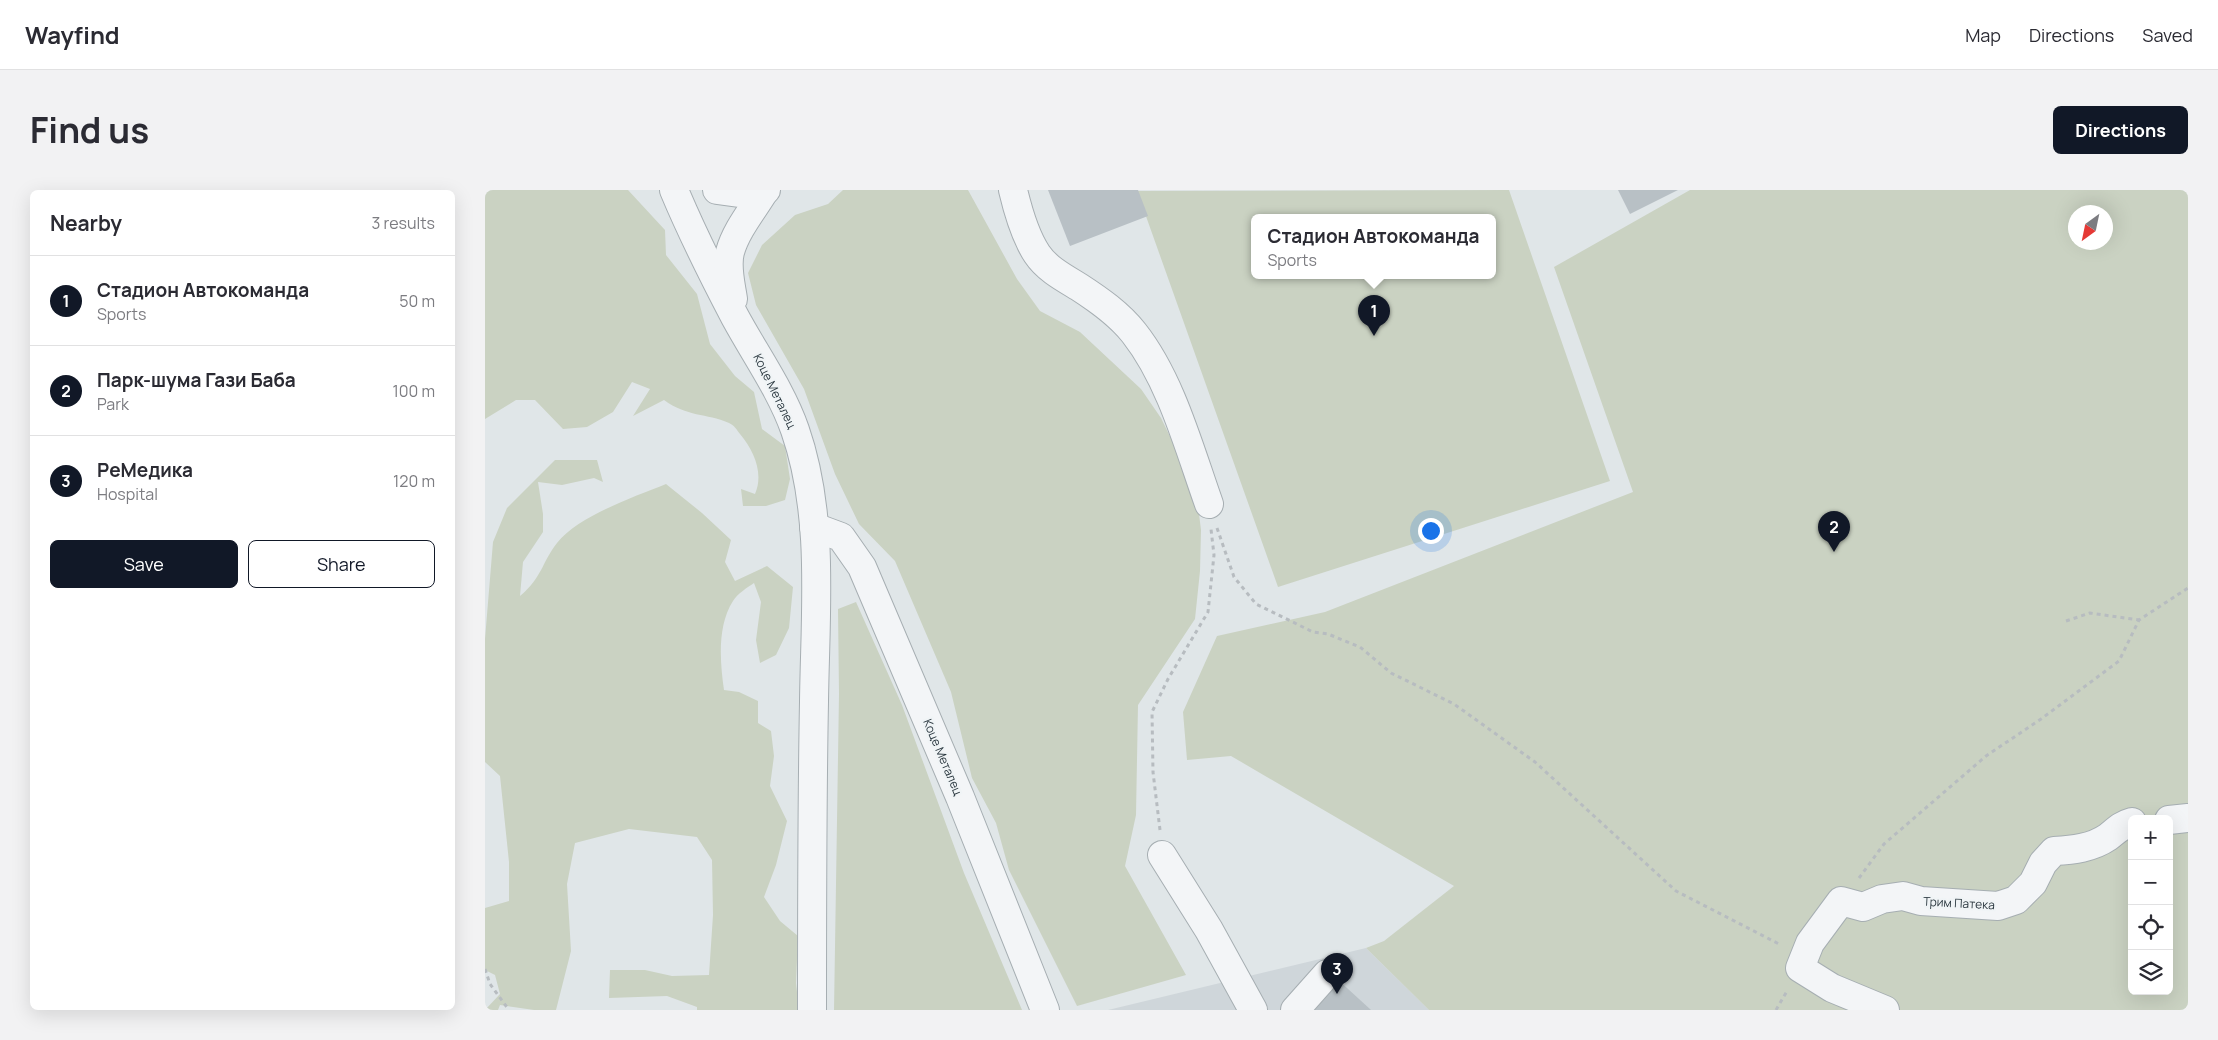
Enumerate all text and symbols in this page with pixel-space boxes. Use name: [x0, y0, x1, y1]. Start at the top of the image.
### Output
text: Wayfind: [25, 18, 120, 51]
text: Map: [1965, 23, 2001, 47]
text: Directions: [2029, 23, 2114, 47]
text: Saved: [2142, 23, 2193, 47]
text: Find us: [30, 106, 149, 154]
button: Directions: [2053, 106, 2188, 154]
north arrow: [2068, 205, 2113, 250]
text: Nearby: [50, 209, 122, 237]
text: 3 results: [372, 212, 435, 234]
popup: [1251, 214, 1496, 279]
text: Стадион Автокоманда: [1267, 223, 1480, 249]
text: Sports: [1267, 249, 1317, 271]
text: Стадион Автокоманда: [97, 277, 309, 303]
text: 1: [62, 290, 70, 312]
text: 50 m: [399, 290, 435, 312]
pin: 1: [1358, 295, 1390, 336]
text: Sports: [97, 303, 146, 325]
street label: Коце Металец: [750, 351, 801, 432]
text: Парк-шума Гази Баба: [97, 367, 296, 393]
text: 2: [61, 380, 71, 402]
text: 100 m: [392, 380, 435, 402]
text: Park: [97, 393, 129, 415]
text: РеМедика: [97, 457, 193, 483]
text: 3: [61, 470, 71, 492]
text: 120 m: [393, 470, 435, 492]
text: Hospital: [97, 483, 158, 505]
pin: 2: [1818, 511, 1850, 552]
your location: [1418, 518, 1444, 544]
button: Save: [50, 540, 238, 588]
button: Share: [248, 540, 435, 588]
street label: Коце Металец: [919, 716, 967, 798]
map controls: [2128, 815, 2173, 995]
button: +: [2128, 815, 2173, 860]
button: −: [2128, 860, 2173, 905]
street label: Трим Патека: [1923, 893, 1995, 913]
button: locate: [2128, 905, 2173, 950]
button: layers: [2128, 950, 2173, 995]
pin: 3: [1321, 953, 1353, 994]

